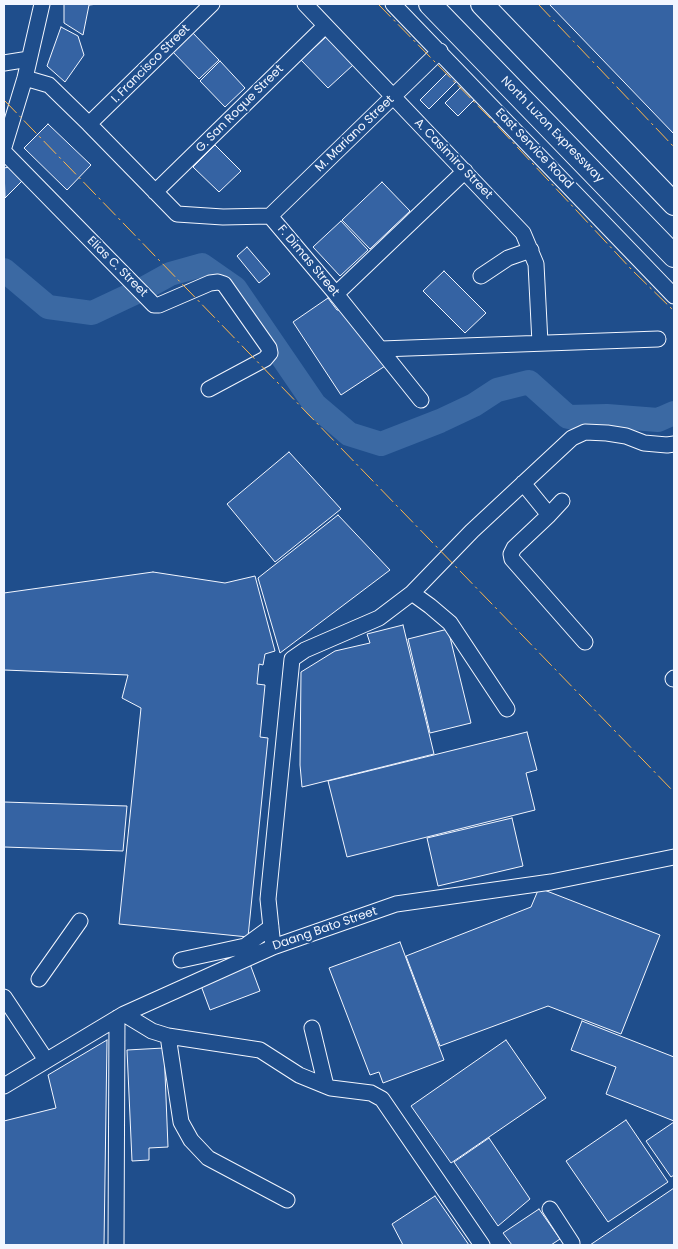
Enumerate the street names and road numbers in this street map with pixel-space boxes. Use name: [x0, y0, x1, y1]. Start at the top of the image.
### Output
street label: I. Francisco Street: [109, 22, 193, 106]
street label: G. San Roque Street: [193, 62, 287, 156]
street label: North Luzon Expressway: [498, 74, 606, 186]
street label: M. Mariano Street: [313, 93, 397, 175]
street label: East Service Road: [492, 106, 576, 192]
street label: A. Casimiro Street: [411, 116, 495, 202]
street label: F. Dimas Street: [274, 223, 342, 299]
street label: Elias C. Street: [84, 234, 150, 300]
street label: Daang Bato Street: [271, 904, 379, 954]

